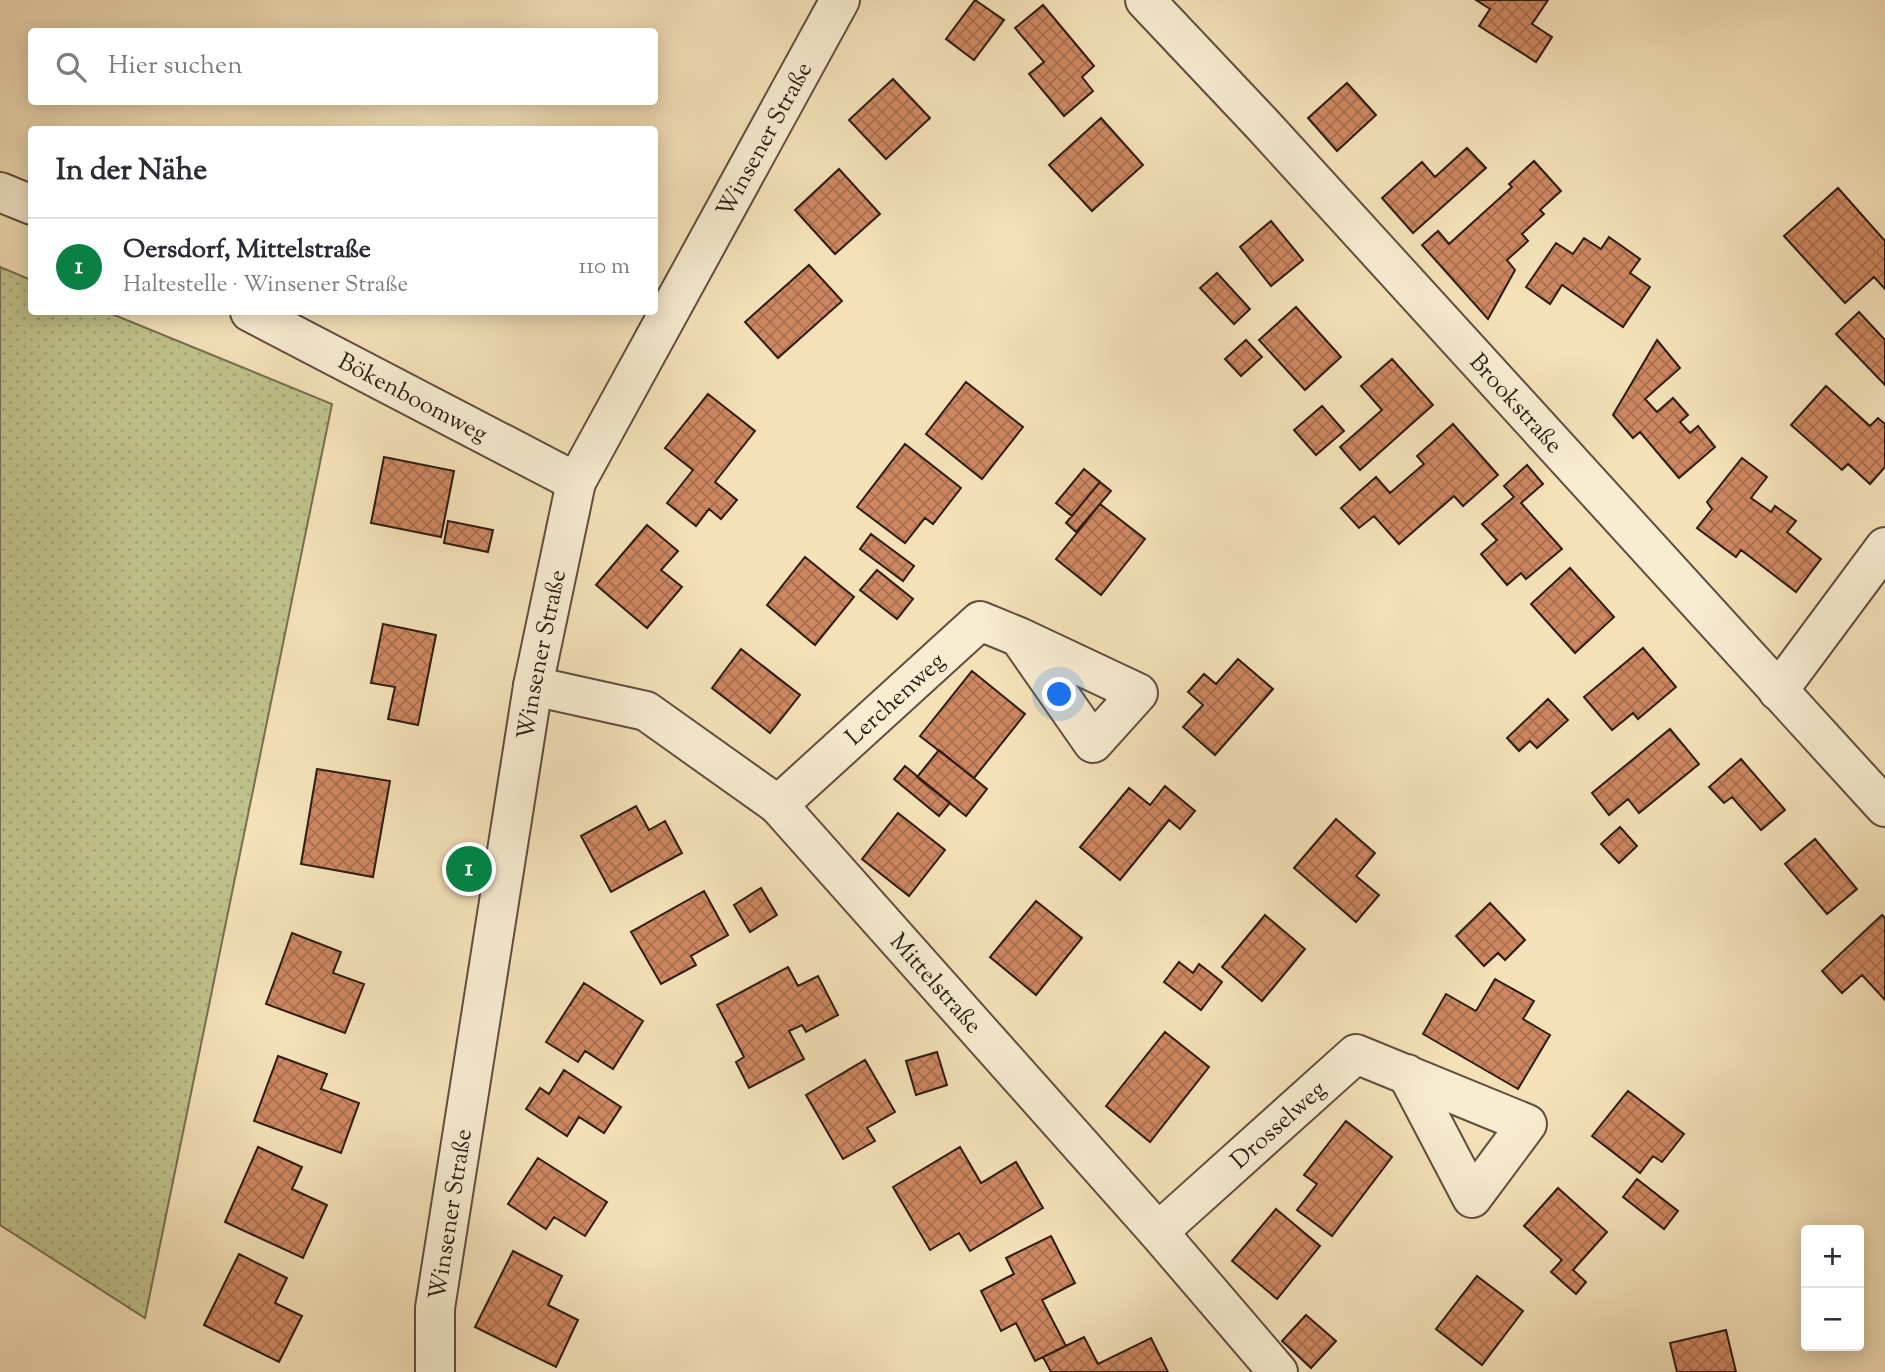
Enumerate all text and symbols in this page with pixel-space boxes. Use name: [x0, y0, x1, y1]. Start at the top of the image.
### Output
search box: [28, 28, 658, 105]
icon: search: [52, 48, 90, 86]
text: Hier suchen: [108, 48, 243, 85]
street label: Winsener Straße: [709, 56, 822, 224]
text: In der Nähe: [56, 150, 207, 193]
text: Oersdorf, Mittelstraße: [123, 232, 371, 269]
text: 1: [75, 251, 83, 284]
text: 110 m: [579, 251, 630, 284]
text: Haltestelle · Winsener Straße: [123, 269, 408, 302]
street label: Bökenboomweg: [331, 346, 493, 452]
street label: Brookstraße: [1460, 347, 1570, 462]
street label: Winsener Straße: [510, 567, 576, 742]
street label: Lerchenweg: [839, 646, 954, 754]
your location: [1042, 677, 1076, 711]
pin: 1: [446, 843, 492, 895]
street label: Mittelstraße: [881, 926, 989, 1042]
street label: Drosselweg: [1224, 1074, 1334, 1178]
street label: Winsener Straße: [422, 1127, 482, 1302]
map controls: [1801, 1225, 1864, 1351]
button: +: [1801, 1225, 1864, 1288]
button: −: [1801, 1288, 1864, 1351]

